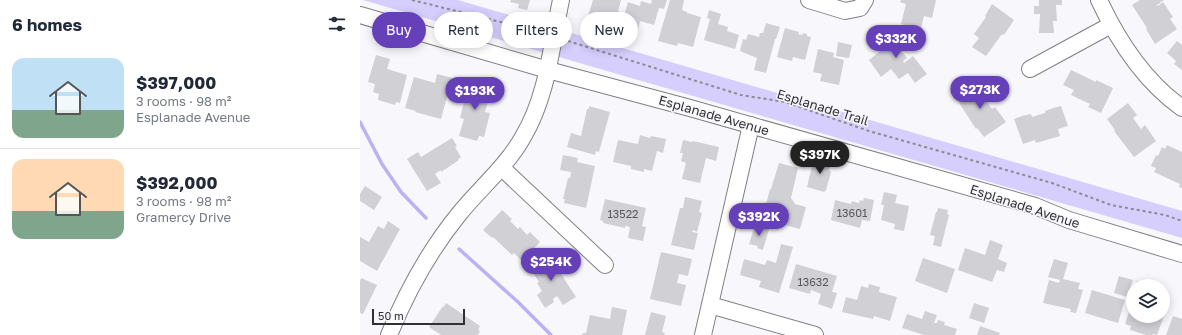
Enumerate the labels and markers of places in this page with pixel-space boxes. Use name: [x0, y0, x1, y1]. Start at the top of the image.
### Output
pin: $332K: [868, 25, 924, 59]
pin: $273K: [952, 76, 1008, 110]
pin: $193K: [447, 77, 503, 111]
pin: $397K: [792, 141, 848, 175]
pin: $392K: [731, 203, 787, 237]
pin: $254K: [523, 248, 579, 282]

